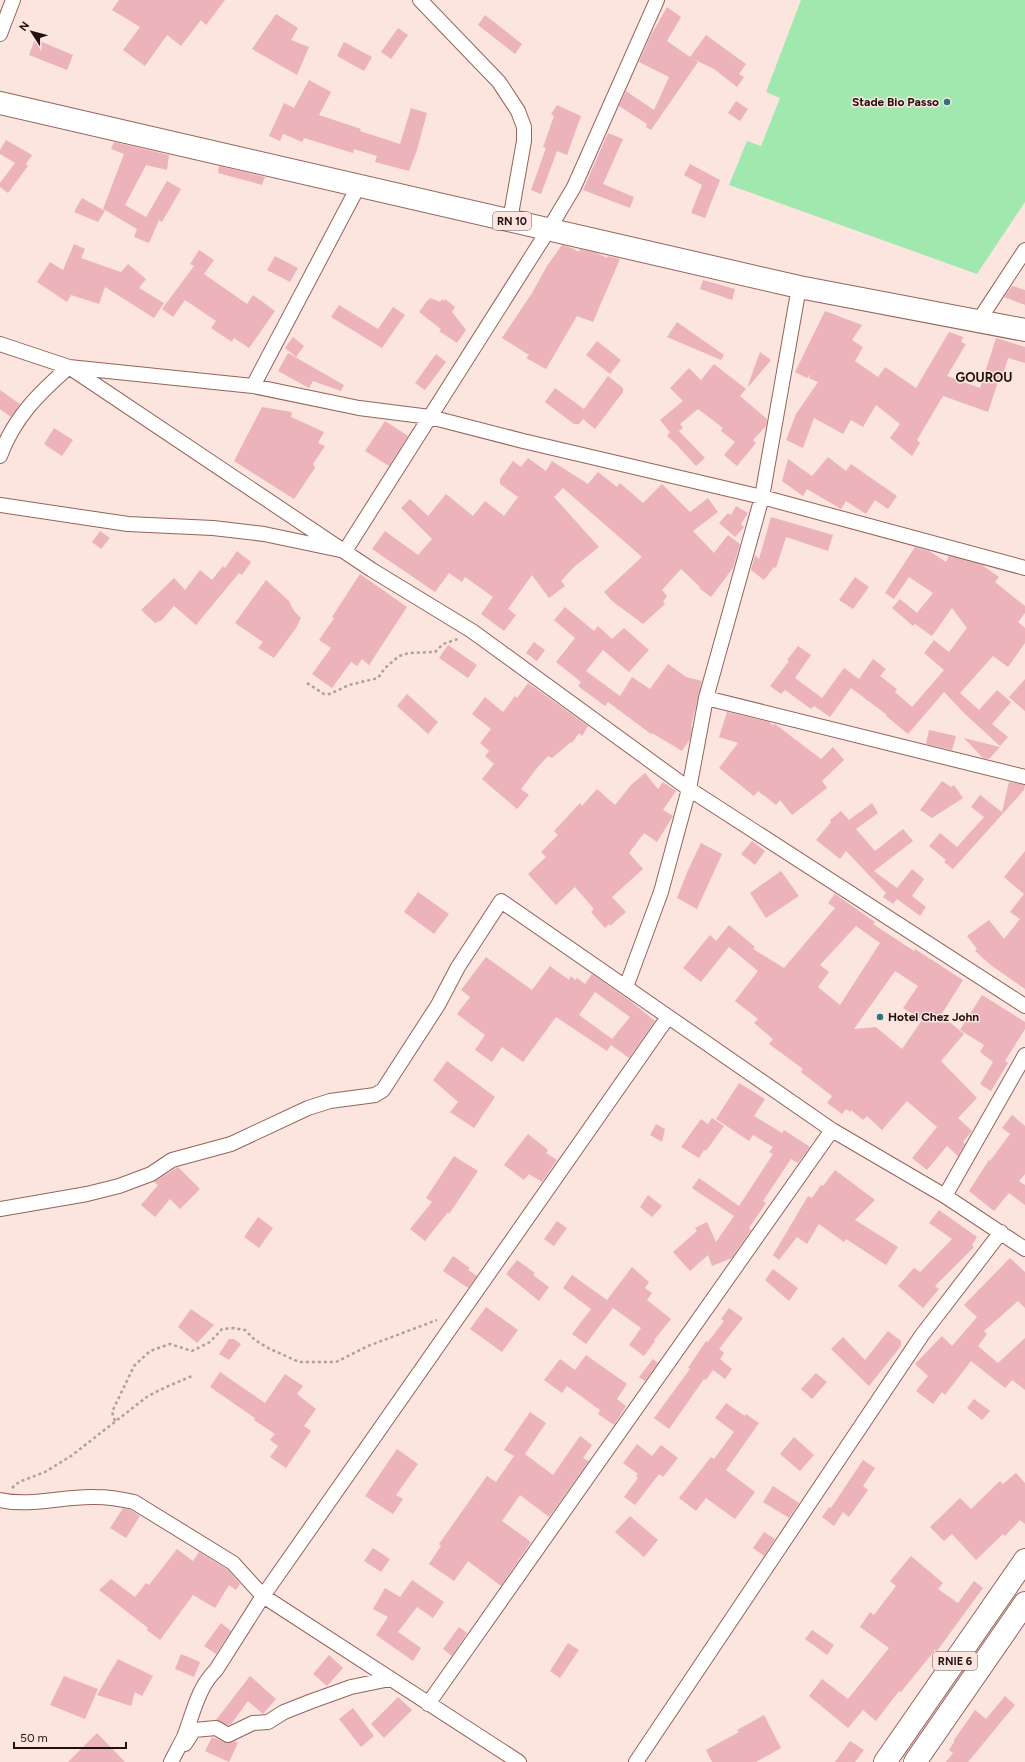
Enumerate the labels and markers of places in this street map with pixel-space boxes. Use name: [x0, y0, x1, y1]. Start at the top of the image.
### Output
place label: Stade Bio Passo: [852, 95, 939, 109]
marker: Stade Bio Passo: [942, 97, 952, 107]
place label: Hotel Chez John: [888, 1010, 979, 1024]
marker: Hotel Chez John: [875, 1012, 885, 1022]

